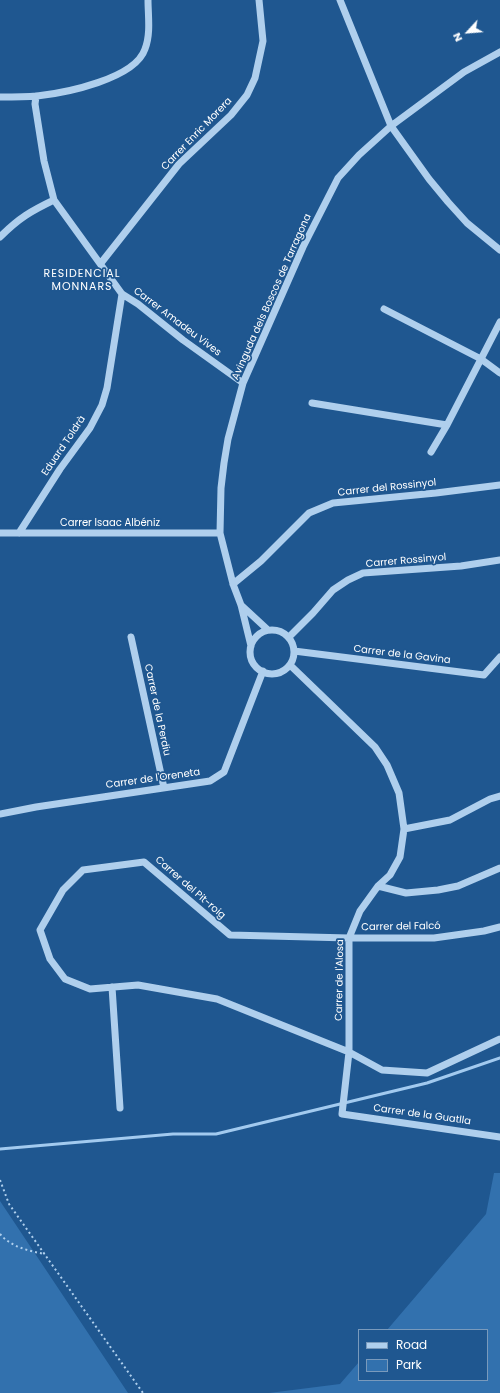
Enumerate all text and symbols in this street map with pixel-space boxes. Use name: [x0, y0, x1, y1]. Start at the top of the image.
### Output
north arrow: [448, 12, 488, 52]
text: N: [448, 30, 466, 44]
street label: Carrer Enric Morera: [159, 95, 235, 173]
street label: Avinguda dels Boscos de Tarragona: [230, 212, 314, 382]
district label: RESIDENCIAL MONNARS: [43, 267, 121, 293]
street label: Carrer Amadeu Vives: [131, 285, 223, 359]
street label: Eduard Toldrà: [40, 414, 88, 478]
street label: Carrer del Rossinyol: [337, 477, 437, 499]
street label: Carrer Isaac Albéniz: [60, 517, 160, 529]
street label: Carrer Rossinyol: [365, 552, 447, 570]
street label: Carrer de la Gavina: [353, 643, 451, 667]
street label: Carrer de la Perdiu: [141, 663, 173, 757]
street label: Carrer de l'Oreneta: [105, 766, 201, 792]
street label: Carrer del Pit-roig: [152, 854, 228, 922]
street label: Carrer del Falcó: [361, 920, 441, 934]
street label: Carrer de l'Alosa: [333, 939, 347, 1021]
street label: Carrer de la Guatlla: [372, 1102, 472, 1128]
legend: [358, 1329, 488, 1381]
text: Road: [396, 1336, 427, 1353]
text: Park: [396, 1356, 422, 1373]

